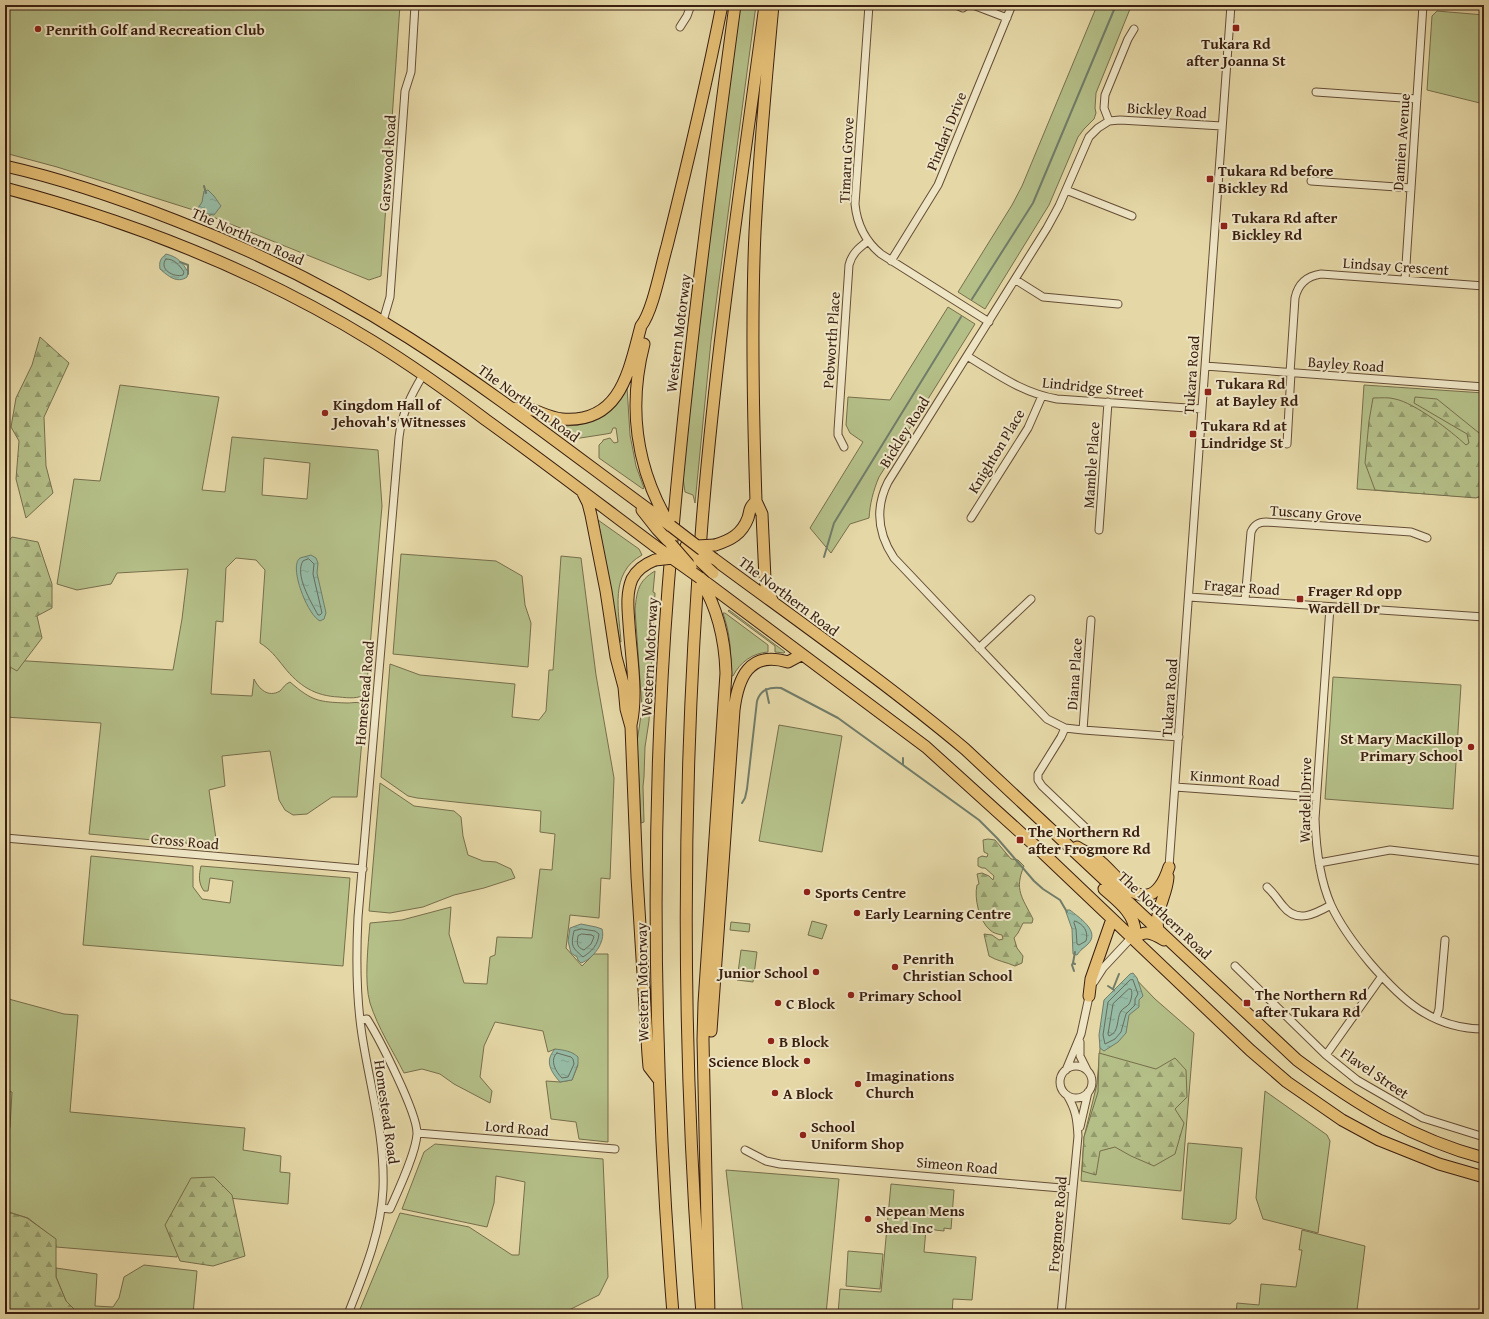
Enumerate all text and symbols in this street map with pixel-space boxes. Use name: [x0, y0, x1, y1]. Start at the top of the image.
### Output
place label: Penrith Golf and Recreation Club: [46, 19, 265, 40]
marker: Tukara Rd after Joanna St: [1231, 23, 1241, 33]
marker: Penrith Golf and Recreation Club: [33, 24, 43, 34]
place label: Tukara Rd after Joanna St: [1186, 33, 1286, 71]
street label: Pindari Drive: [921, 89, 971, 173]
street label: Damien Avenue: [1387, 93, 1415, 191]
street label: Bickley Road: [1126, 97, 1208, 123]
street label: Garswood Road: [373, 114, 401, 212]
street label: Timaru Grove: [833, 117, 859, 203]
place label: Tukara Rd before Bickley Rd: [1218, 160, 1333, 198]
marker: Tukara Rd before Bickley Rd: [1205, 174, 1215, 184]
street label: The Northern Road: [189, 202, 307, 270]
place label: Tukara Rd after Bickley Rd: [1232, 207, 1338, 245]
marker: Tukara Rd after Bickley Rd: [1219, 221, 1229, 231]
street label: Lindsay Crescent: [1342, 252, 1450, 280]
street label: Western Motorway: [660, 272, 696, 394]
street label: Pebworth Place: [817, 291, 845, 389]
street label: Tukara Road: [1178, 335, 1204, 415]
street label: Bayley Road: [1307, 351, 1385, 377]
street label: The Northern Road: [474, 359, 584, 447]
street label: Lindridge Street: [1041, 371, 1146, 403]
place label: Tukara Rd at Bayley Rd: [1216, 373, 1299, 411]
marker: Tukara Rd at Bayley Rd: [1203, 387, 1213, 397]
street label: Bickley Road: [874, 392, 934, 472]
place label: Kingdom Hall of Jehovah's Witnesses: [330, 394, 466, 432]
street label: Knighton Place: [962, 405, 1030, 497]
marker: Kingdom Hall of Jehovah's Witnesses: [320, 408, 330, 418]
place label: Tukara Rd at Lindridge St: [1201, 415, 1287, 453]
street label: Mamble Place: [1077, 421, 1105, 509]
marker: Tukara Rd at Lindridge St: [1188, 429, 1198, 439]
street label: Tuscany Grove: [1270, 499, 1362, 527]
street label: The Northern Road: [734, 551, 844, 641]
street label: Fragar Road: [1203, 574, 1281, 600]
place label: Frager Rd opp Wardell Dr: [1308, 580, 1402, 618]
marker: Frager Rd opp Wardell Dr: [1295, 594, 1305, 604]
street label: Western Motorway: [635, 596, 663, 717]
street label: Diana Place: [1061, 637, 1087, 711]
street label: Homestead Road: [349, 640, 379, 746]
street label: Tukara Road: [1156, 658, 1182, 738]
place label: St Mary MacKillop Primary School: [1340, 728, 1463, 766]
marker: St Mary MacKillop Primary School: [1466, 742, 1476, 752]
street label: Wardell Drive: [1294, 757, 1316, 843]
street label: Kinmont Road: [1189, 764, 1281, 792]
place label: The Northern Rd after Frogmore Rd: [1028, 821, 1151, 859]
street label: Cross Road: [150, 828, 220, 854]
marker: The Northern Rd after Frogmore Rd: [1015, 835, 1025, 845]
street label: The Northern Road: [1114, 866, 1216, 964]
place label: Sports Centre: [815, 882, 906, 903]
marker: Sports Centre: [802, 887, 812, 897]
place label: Early Learning Centre: [865, 903, 1011, 924]
marker: Early Learning Centre: [852, 908, 862, 918]
street label: Western Motorway: [630, 922, 654, 1042]
place label: Penrith Christian School: [903, 948, 1013, 986]
place label: Junior School: [715, 962, 808, 983]
marker: Penrith Christian School: [890, 962, 900, 972]
marker: Junior School: [811, 967, 821, 977]
place label: The Northern Rd after Tukara Rd: [1255, 984, 1368, 1022]
place label: Primary School: [859, 985, 962, 1006]
marker: Primary School: [846, 990, 856, 1000]
place label: C Block: [786, 993, 835, 1014]
marker: C Block: [773, 998, 783, 1008]
marker: The Northern Rd after Tukara Rd: [1242, 998, 1252, 1008]
place label: B Block: [779, 1031, 829, 1052]
marker: B Block: [766, 1036, 776, 1046]
street label: Flavel Street: [1337, 1042, 1414, 1104]
place label: Science Block: [709, 1051, 799, 1072]
marker: Science Block: [802, 1056, 812, 1066]
street label: Homestead Road: [369, 1059, 405, 1165]
place label: Imaginations Church: [866, 1065, 954, 1103]
marker: Imaginations Church: [853, 1079, 863, 1089]
place label: A Block: [783, 1083, 833, 1104]
marker: A Block: [770, 1088, 780, 1098]
street label: Lord Road: [484, 1115, 550, 1141]
place label: School Uniform Shop: [811, 1116, 905, 1154]
marker: School Uniform Shop: [798, 1130, 808, 1140]
street label: Simeon Road: [915, 1151, 999, 1179]
street label: Frogmore Road: [1042, 1175, 1072, 1273]
place label: Nepean Mens Shed Inc: [876, 1200, 965, 1238]
marker: Nepean Mens Shed Inc: [863, 1214, 873, 1224]

